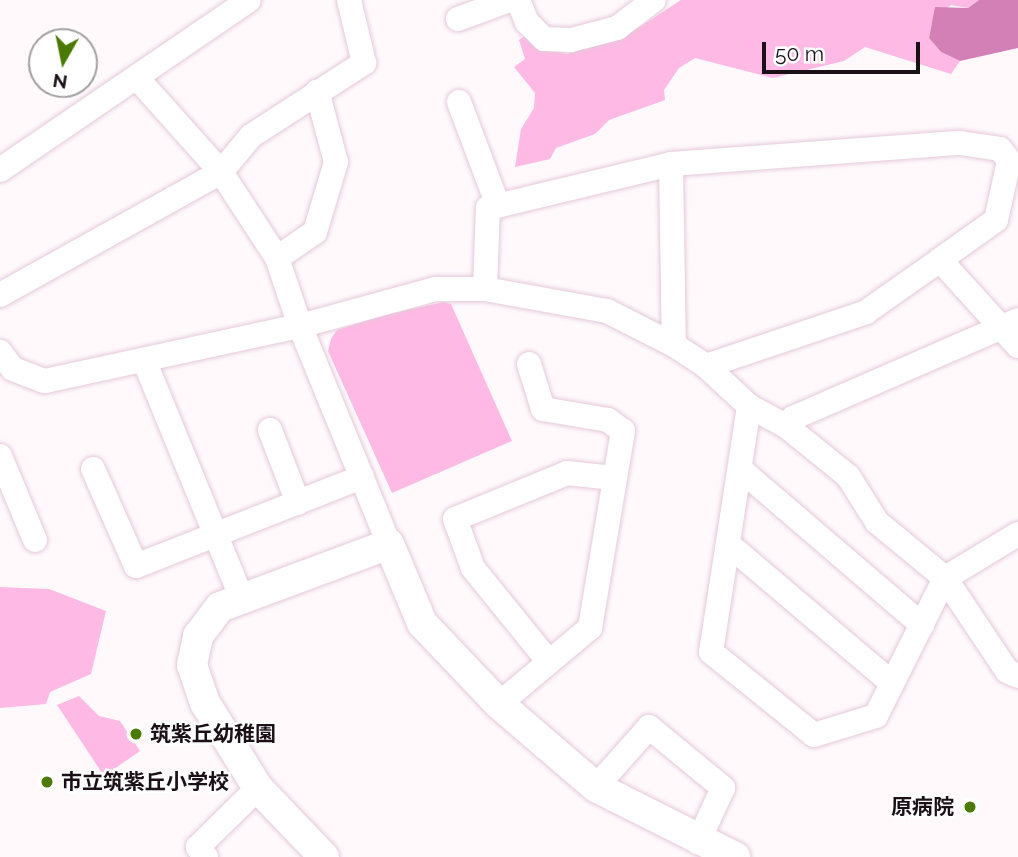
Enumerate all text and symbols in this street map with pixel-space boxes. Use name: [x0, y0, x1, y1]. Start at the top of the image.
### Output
north arrow: [28, 28, 98, 98]
scale bar: [766, 28, 923, 72]
text: 50 m: [775, 41, 824, 66]
text: N: [51, 70, 69, 94]
place label: 筑紫丘幼稚園: [150, 721, 276, 747]
marker: 筑紫丘幼稚園: [128, 726, 144, 742]
place label: 市立筑紫丘小学校: [61, 769, 229, 795]
marker: 市立筑紫丘小学校: [39, 774, 55, 790]
place label: 原病院: [891, 794, 954, 820]
marker: 原病院: [960, 797, 980, 817]

